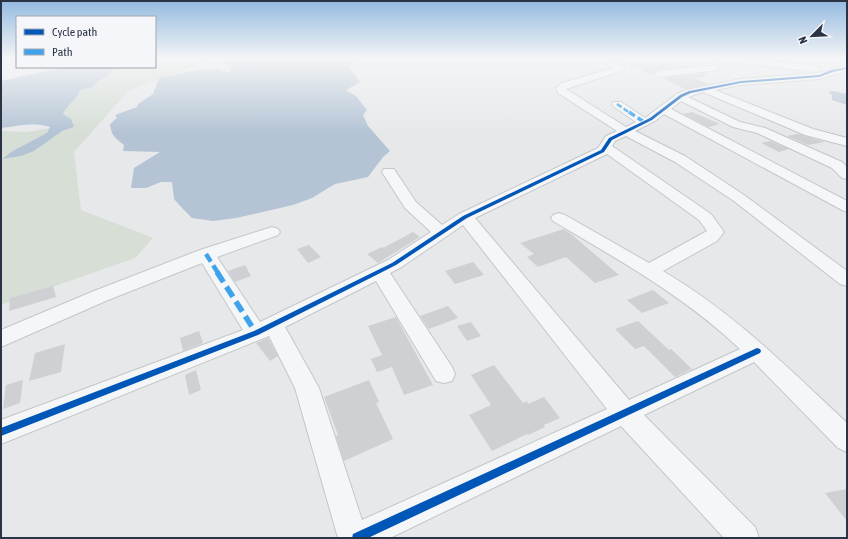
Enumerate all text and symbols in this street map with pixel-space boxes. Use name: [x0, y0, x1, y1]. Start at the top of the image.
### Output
legend: [16, 16, 156, 68]
north arrow: [792, 16, 832, 56]
text: Cycle path: [52, 25, 97, 39]
text: N: [796, 35, 810, 45]
text: Path: [52, 45, 73, 59]

